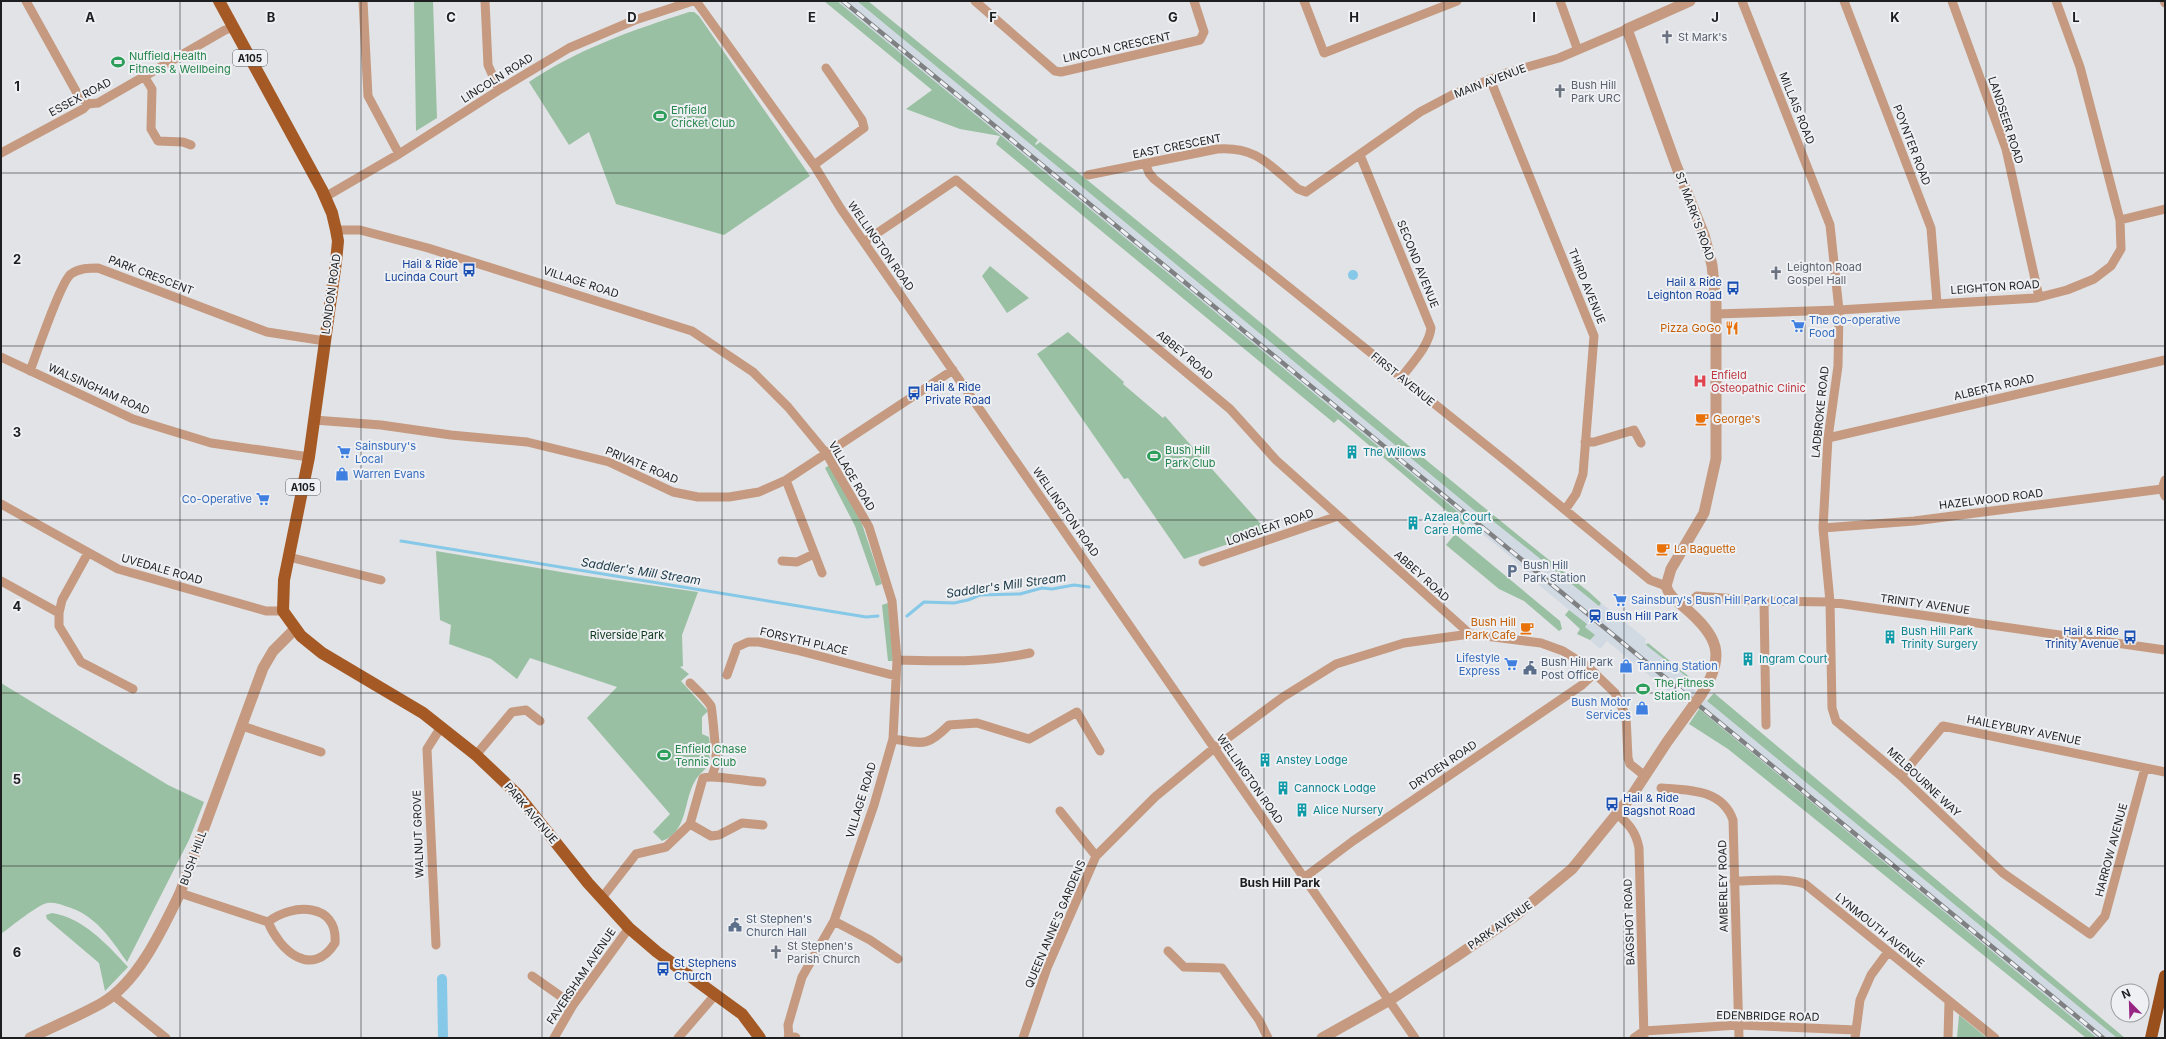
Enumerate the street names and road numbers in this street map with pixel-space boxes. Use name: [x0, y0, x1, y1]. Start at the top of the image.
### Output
street label: LINCOLN CRESCENT: [1062, 29, 1172, 65]
road number: A105: [233, 50, 267, 66]
street label: LINCOLN ROAD: [458, 50, 536, 106]
street label: MAIN AVENUE: [1452, 61, 1528, 101]
street label: MILLAIS ROAD: [1776, 70, 1818, 146]
street label: LANDSEER ROAD: [1985, 74, 2027, 166]
street label: ESSEX ROAD: [46, 75, 114, 119]
street label: POYNTER ROAD: [1890, 103, 1934, 187]
street label: EAST CRESCENT: [1131, 131, 1223, 161]
street label: ST MARK'S ROAD: [1672, 170, 1718, 262]
street label: WELLINGTON ROAD: [845, 198, 917, 294]
street label: SECOND AVENUE: [1394, 218, 1442, 310]
street label: THIRD AVENUE: [1565, 246, 1609, 326]
street label: PARK CRESCENT: [106, 252, 196, 298]
street label: LONDON ROAD: [318, 253, 344, 335]
street label: VILLAGE ROAD: [541, 263, 621, 301]
street label: LEIGHTON ROAD: [1950, 277, 2040, 297]
street label: ABBEY ROAD: [1154, 327, 1216, 383]
street label: FIRST AVENUE: [1368, 349, 1438, 409]
street label: WALSINGHAM ROAD: [46, 360, 152, 418]
street label: LADBROKE ROAD: [1808, 365, 1832, 459]
street label: ALBERTA ROAD: [1952, 371, 2036, 403]
street label: VILLAGE ROAD: [826, 439, 878, 513]
street label: PRIVATE ROAD: [603, 443, 681, 487]
street label: WELLINGTON ROAD: [1030, 464, 1102, 560]
road number: A105: [286, 479, 320, 495]
street label: HAZELWOOD ROAD: [1938, 486, 2044, 512]
street label: LONGLEAT ROAD: [1225, 506, 1315, 548]
street label: ABBEY ROAD: [1391, 547, 1453, 605]
street label: UVEDALE ROAD: [120, 551, 204, 587]
street label: TRINITY AVENUE: [1879, 591, 1971, 617]
street label: FORSYTH PLACE: [758, 624, 850, 658]
street label: HAILEYBURY AVENUE: [1966, 712, 2082, 748]
street label: WELLINGTON ROAD: [1214, 731, 1286, 827]
street label: DRYDEN ROAD: [1406, 737, 1480, 793]
street label: MELBOURNE WAY: [1884, 744, 1964, 820]
street label: VILLAGE ROAD: [843, 760, 879, 840]
street label: PARK AVENUE: [501, 780, 561, 846]
street label: WALNUT GROVE: [409, 790, 427, 878]
street label: HARROW AVENUE: [2092, 802, 2130, 898]
street label: BUSH HILL: [177, 829, 209, 887]
street label: AMBERLEY ROAD: [1715, 840, 1731, 932]
street label: QUEEN ANNE'S GARDENS: [1022, 858, 1088, 990]
street label: BAGSHOT ROAD: [1620, 878, 1638, 966]
street label: LYNMOUTH AVENUE: [1833, 890, 1927, 970]
street label: PARK AVENUE: [1465, 898, 1535, 952]
street label: FAVERSHAM AVENUE: [543, 925, 619, 1027]
street label: EDENBRIDGE ROAD: [1716, 1008, 1820, 1024]

